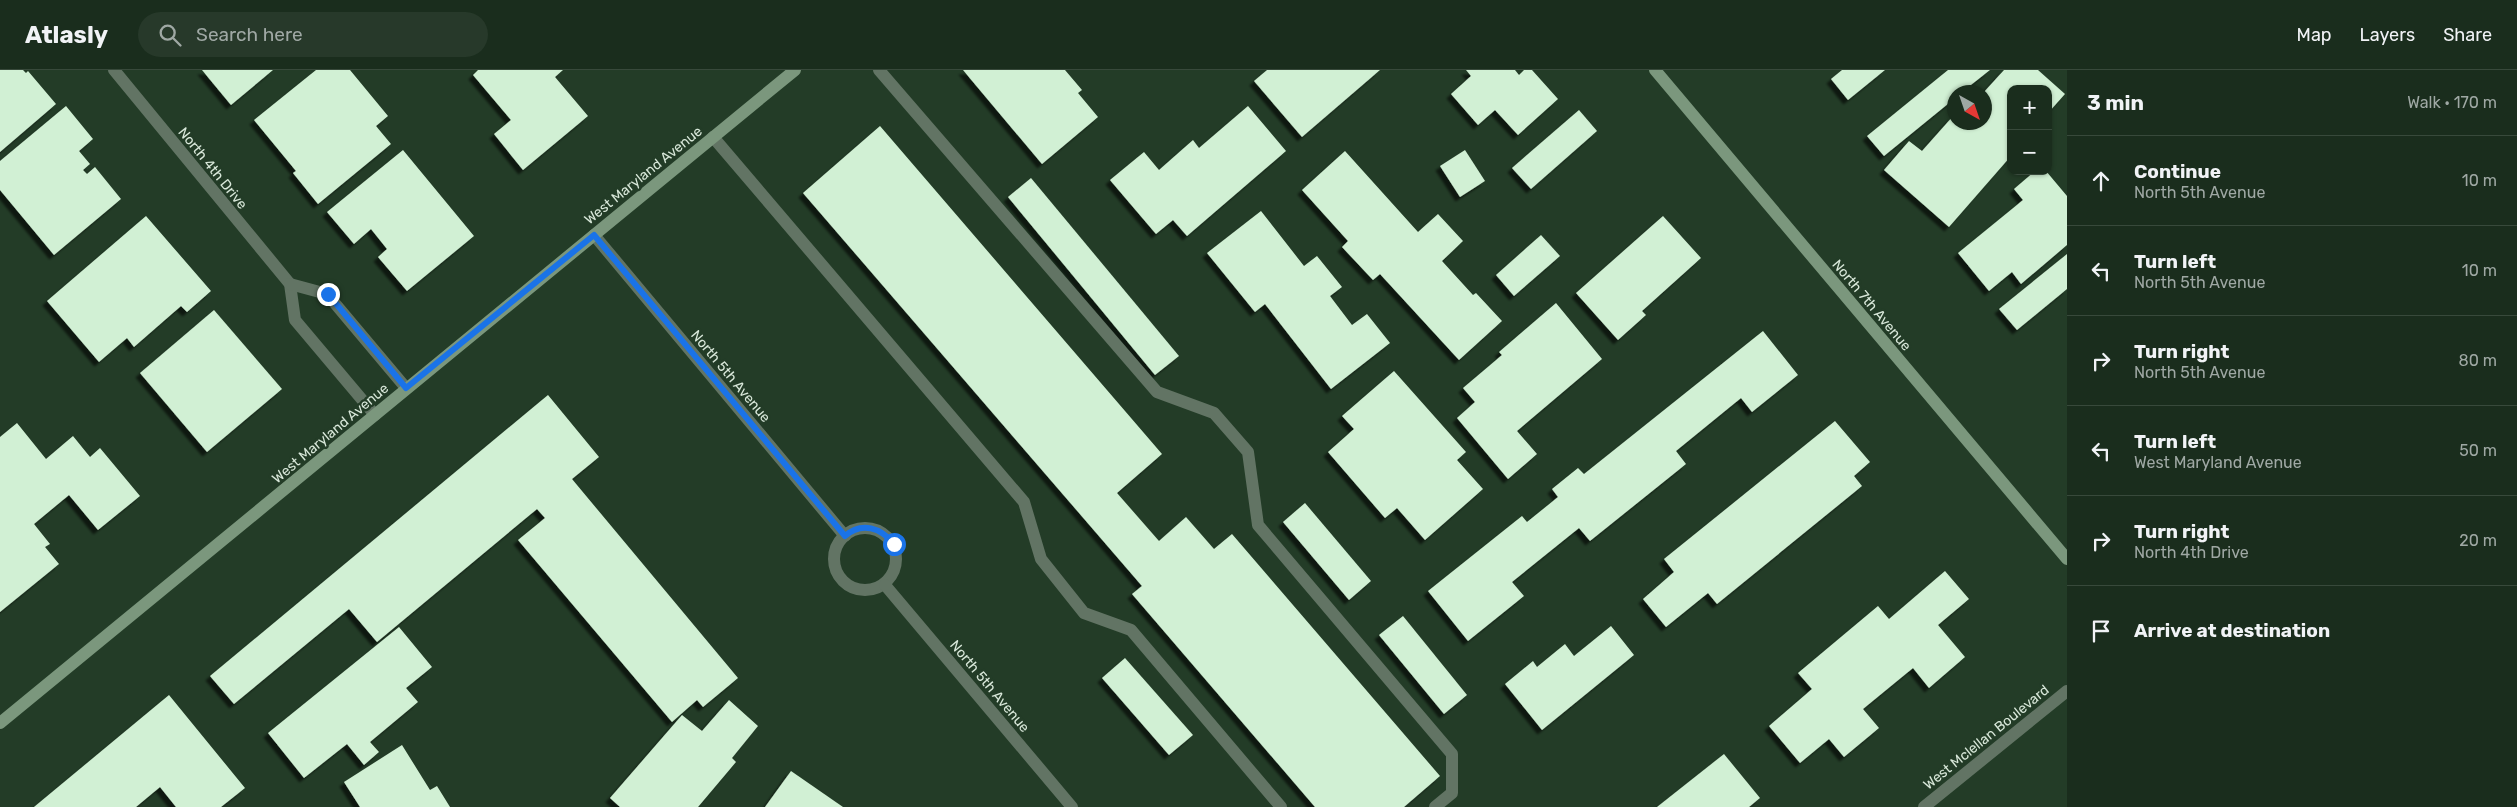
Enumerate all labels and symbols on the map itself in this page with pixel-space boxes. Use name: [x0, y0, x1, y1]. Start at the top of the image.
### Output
north arrow: [1947, 85, 1992, 130]
street label: West Maryland Avenue: [581, 123, 706, 228]
street label: North 4th Drive: [174, 124, 251, 213]
street label: North 7th Avenue: [1829, 256, 1915, 354]
route end: [317, 283, 340, 306]
street label: North 5th Avenue: [687, 327, 774, 426]
street label: West Maryland Avenue: [269, 380, 392, 487]
route start: [883, 533, 906, 556]
street label: North 5th Avenue: [946, 637, 1033, 736]
street label: West Mclellan Boulevard: [1920, 681, 2053, 793]

